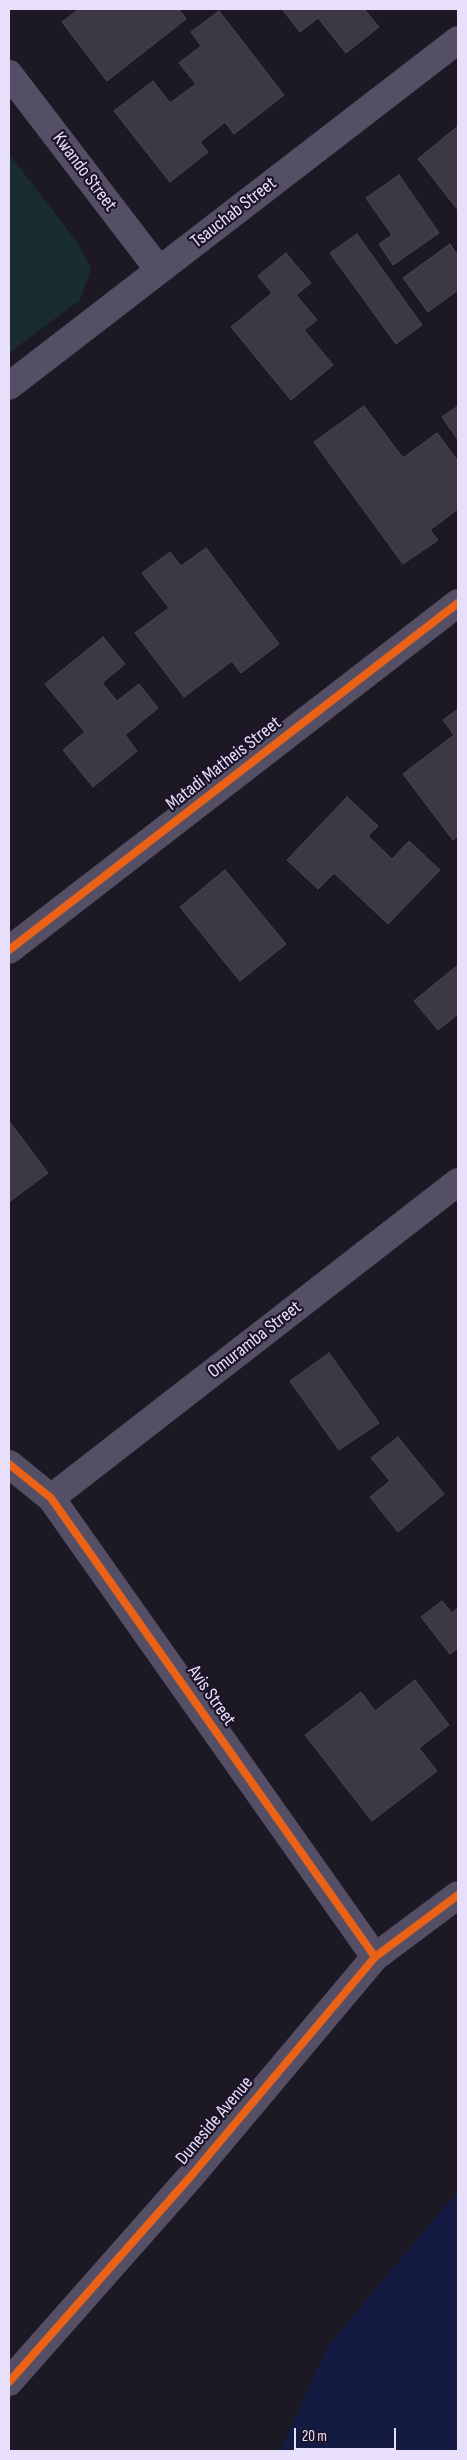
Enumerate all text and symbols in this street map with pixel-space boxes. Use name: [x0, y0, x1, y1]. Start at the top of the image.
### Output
street label: Kwando Street: [47, 128, 121, 216]
street label: Tsauchab Street: [187, 172, 281, 254]
street label: Matadi Matheis Street: [162, 712, 286, 816]
street label: Omuramba Street: [204, 1296, 306, 1384]
street label: Avis Street: [182, 1661, 240, 1731]
street label: Duneside Avenue: [171, 2072, 259, 2170]
scale bar: [297, 2418, 400, 2450]
text: 20 m: [302, 2427, 327, 2446]

